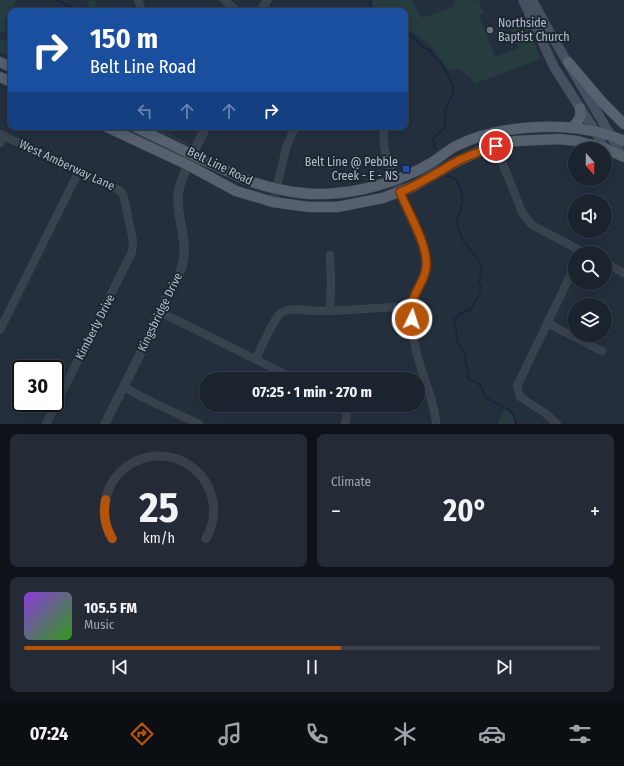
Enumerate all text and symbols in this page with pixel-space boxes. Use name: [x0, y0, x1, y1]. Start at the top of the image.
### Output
place label: Northside Baptist Church: [498, 16, 570, 44]
text: 150 m: [90, 22, 158, 55]
icon: right: [24, 24, 76, 76]
marker: Northside Baptist Church: [485, 25, 495, 35]
text: Belt Line Road: [90, 56, 196, 78]
icon: left: [134, 100, 156, 122]
icon: ahead: [176, 100, 198, 122]
icon: ahead: [218, 100, 240, 122]
icon: right: [260, 100, 282, 122]
pin: [479, 129, 513, 163]
icon: arrive: [485, 135, 507, 157]
street label: West Amberway Lane: [17, 137, 117, 193]
north arrow: [568, 142, 612, 186]
map controls: [568, 142, 612, 342]
street label: Belt Line Road: [185, 144, 255, 188]
place label: Belt Line @ Pebble Creek - E - NS: [305, 155, 398, 183]
marker: Belt Line @ Pebble Creek - E - NS: [401, 164, 411, 174]
button: sound: [568, 194, 612, 238]
button: search: [568, 246, 612, 290]
street label: Kingsbridge Drive: [135, 270, 185, 354]
street label: Kimberly Drive: [72, 292, 118, 362]
position arrow: [391, 298, 433, 340]
button: layers: [568, 298, 612, 342]
speed limit sign: 30: [12, 360, 64, 412]
text: 07:25 · 1 min · 270 m: [252, 383, 372, 401]
text: Climate: [331, 474, 371, 489]
text: 25: [138, 482, 178, 532]
text: 20°: [443, 493, 488, 529]
text: −: [331, 498, 341, 525]
text: +: [590, 498, 600, 525]
text: km/h: [143, 529, 174, 546]
text: 105.5 FM: [84, 599, 137, 617]
text: Music: [84, 617, 114, 632]
icon: previous: [109, 656, 131, 678]
icon: pause: [301, 656, 323, 678]
icon: next: [493, 656, 515, 678]
icon: directions: [128, 720, 156, 748]
icon: music: [216, 720, 244, 748]
icon: phone: [303, 720, 331, 748]
icon: climate: [391, 720, 419, 748]
icon: car: [478, 720, 506, 748]
icon: filters: [566, 720, 594, 748]
text: 07:24: [30, 723, 68, 745]

